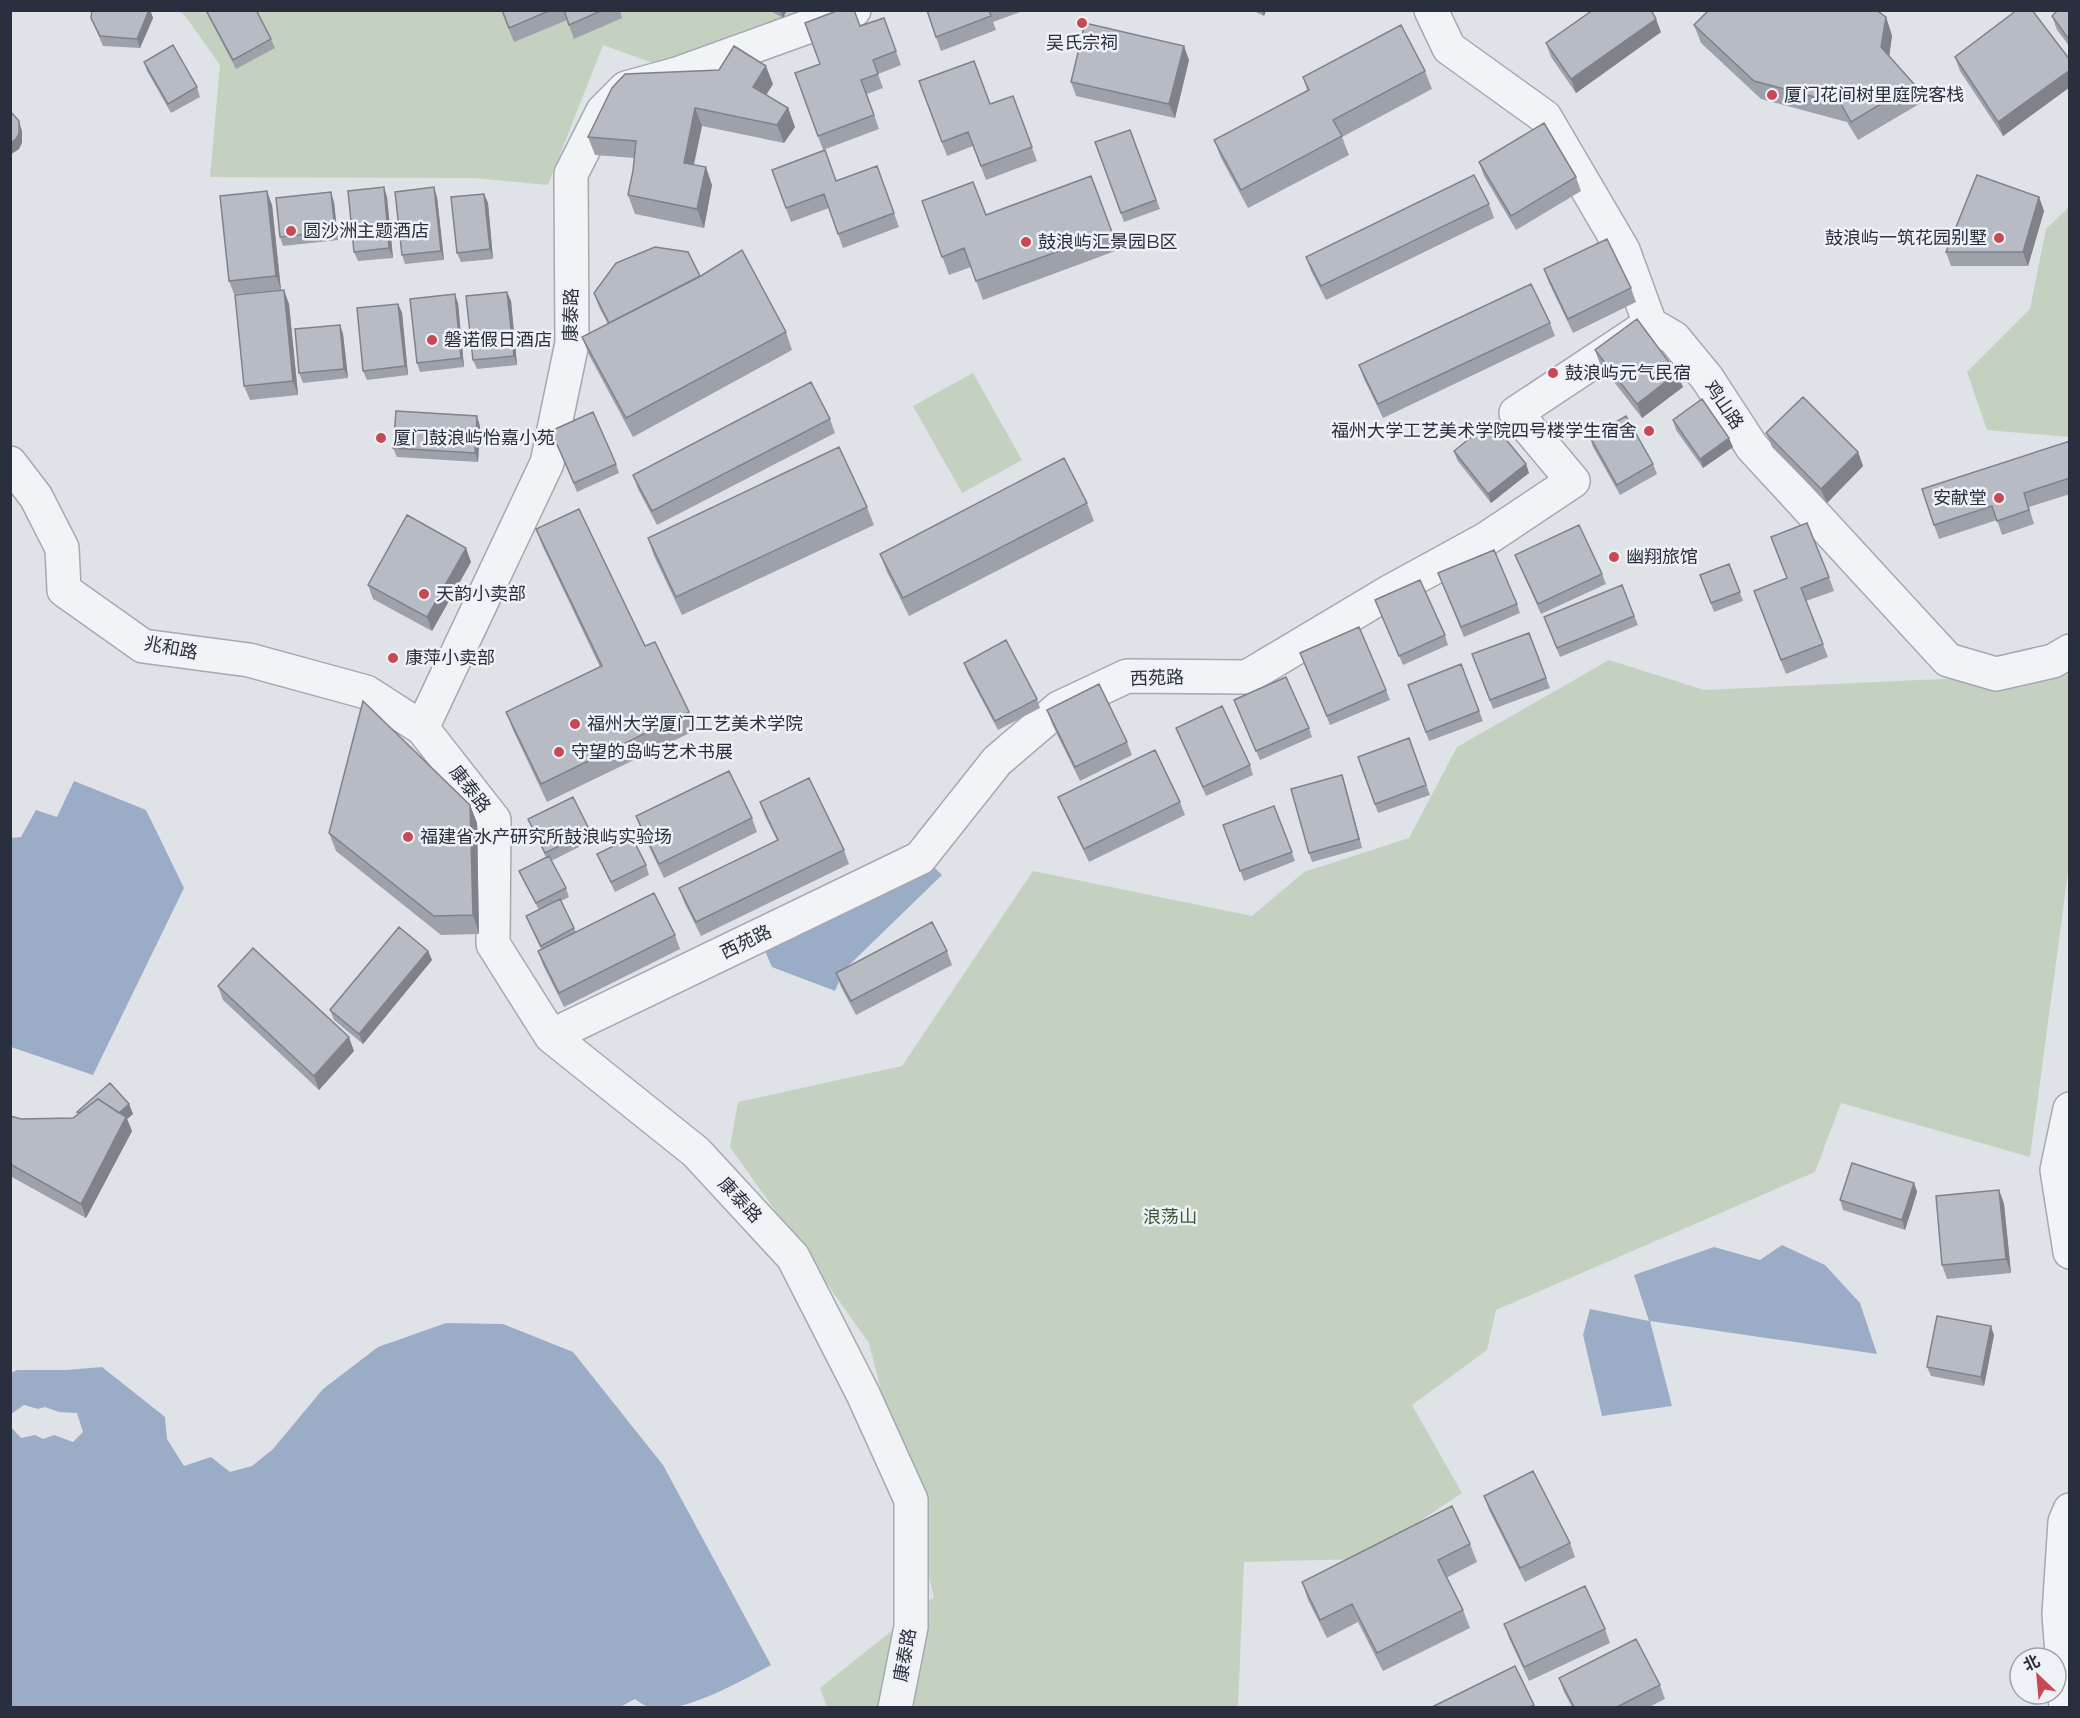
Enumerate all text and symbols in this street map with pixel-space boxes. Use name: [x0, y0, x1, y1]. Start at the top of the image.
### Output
marker: 吴氏宗祠: [1075, 16, 1089, 30]
place label: 吴氏宗祠: [1046, 32, 1118, 54]
place label: 厦门花间树里庭院客栈: [1784, 84, 1964, 106]
marker: 厦门花间树里庭院客栈: [1765, 88, 1779, 102]
place label: 圆沙洲主题酒店: [303, 220, 429, 242]
marker: 圆沙洲主题酒店: [284, 224, 298, 238]
place label: 鼓浪屿一筑花园别墅: [1825, 227, 1987, 249]
place label: 鼓浪屿汇景园B区: [1038, 231, 1178, 253]
marker: 鼓浪屿一筑花园别墅: [1992, 231, 2006, 245]
marker: 鼓浪屿汇景园B区: [1019, 235, 1033, 249]
street label: 康泰路: [560, 288, 582, 342]
place label: 磐诺假日酒店: [444, 329, 552, 351]
marker: 磐诺假日酒店: [425, 333, 439, 347]
place label: 鼓浪屿元气民宿: [1565, 362, 1691, 384]
marker: 鼓浪屿元气民宿: [1546, 366, 1560, 380]
street label: 鸡山路: [1700, 376, 1748, 434]
place label: 福州大学工艺美术学院四号楼学生宿舍: [1331, 420, 1637, 442]
marker: 福州大学工艺美术学院四号楼学生宿舍: [1642, 424, 1656, 438]
place label: 厦门鼓浪屿怡嘉小苑: [393, 427, 555, 449]
marker: 厦门鼓浪屿怡嘉小苑: [374, 431, 388, 445]
place label: 安献堂: [1933, 487, 1987, 509]
marker: 安献堂: [1992, 491, 2006, 505]
place label: 幽翔旅馆: [1626, 546, 1698, 568]
marker: 幽翔旅馆: [1607, 550, 1621, 564]
place label: 天韵小卖部: [436, 583, 526, 605]
marker: 天韵小卖部: [417, 587, 431, 601]
street label: 兆和路: [142, 632, 200, 664]
place label: 康萍小卖部: [405, 647, 495, 669]
marker: 康萍小卖部: [386, 651, 400, 665]
street label: 西苑路: [1130, 666, 1184, 690]
place label: 福州大学厦门工艺美术学院: [587, 713, 803, 735]
marker: 福州大学厦门工艺美术学院: [568, 717, 582, 731]
place label: 守望的岛屿艺术书展: [571, 741, 733, 763]
marker: 守望的岛屿艺术书展: [552, 745, 566, 759]
street label: 康泰路: [445, 761, 495, 817]
place label: 福建省水产研究所鼓浪屿实验场: [420, 826, 672, 848]
marker: 福建省水产研究所鼓浪屿实验场: [401, 830, 415, 844]
street label: 西苑路: [717, 920, 775, 964]
street label: 康泰路: [714, 1173, 766, 1227]
park label: 浪荡山: [1143, 1206, 1197, 1228]
street label: 康泰路: [889, 1627, 921, 1683]
north arrow: [2008, 1646, 2068, 1706]
text: 北: [2020, 1651, 2043, 1675]

